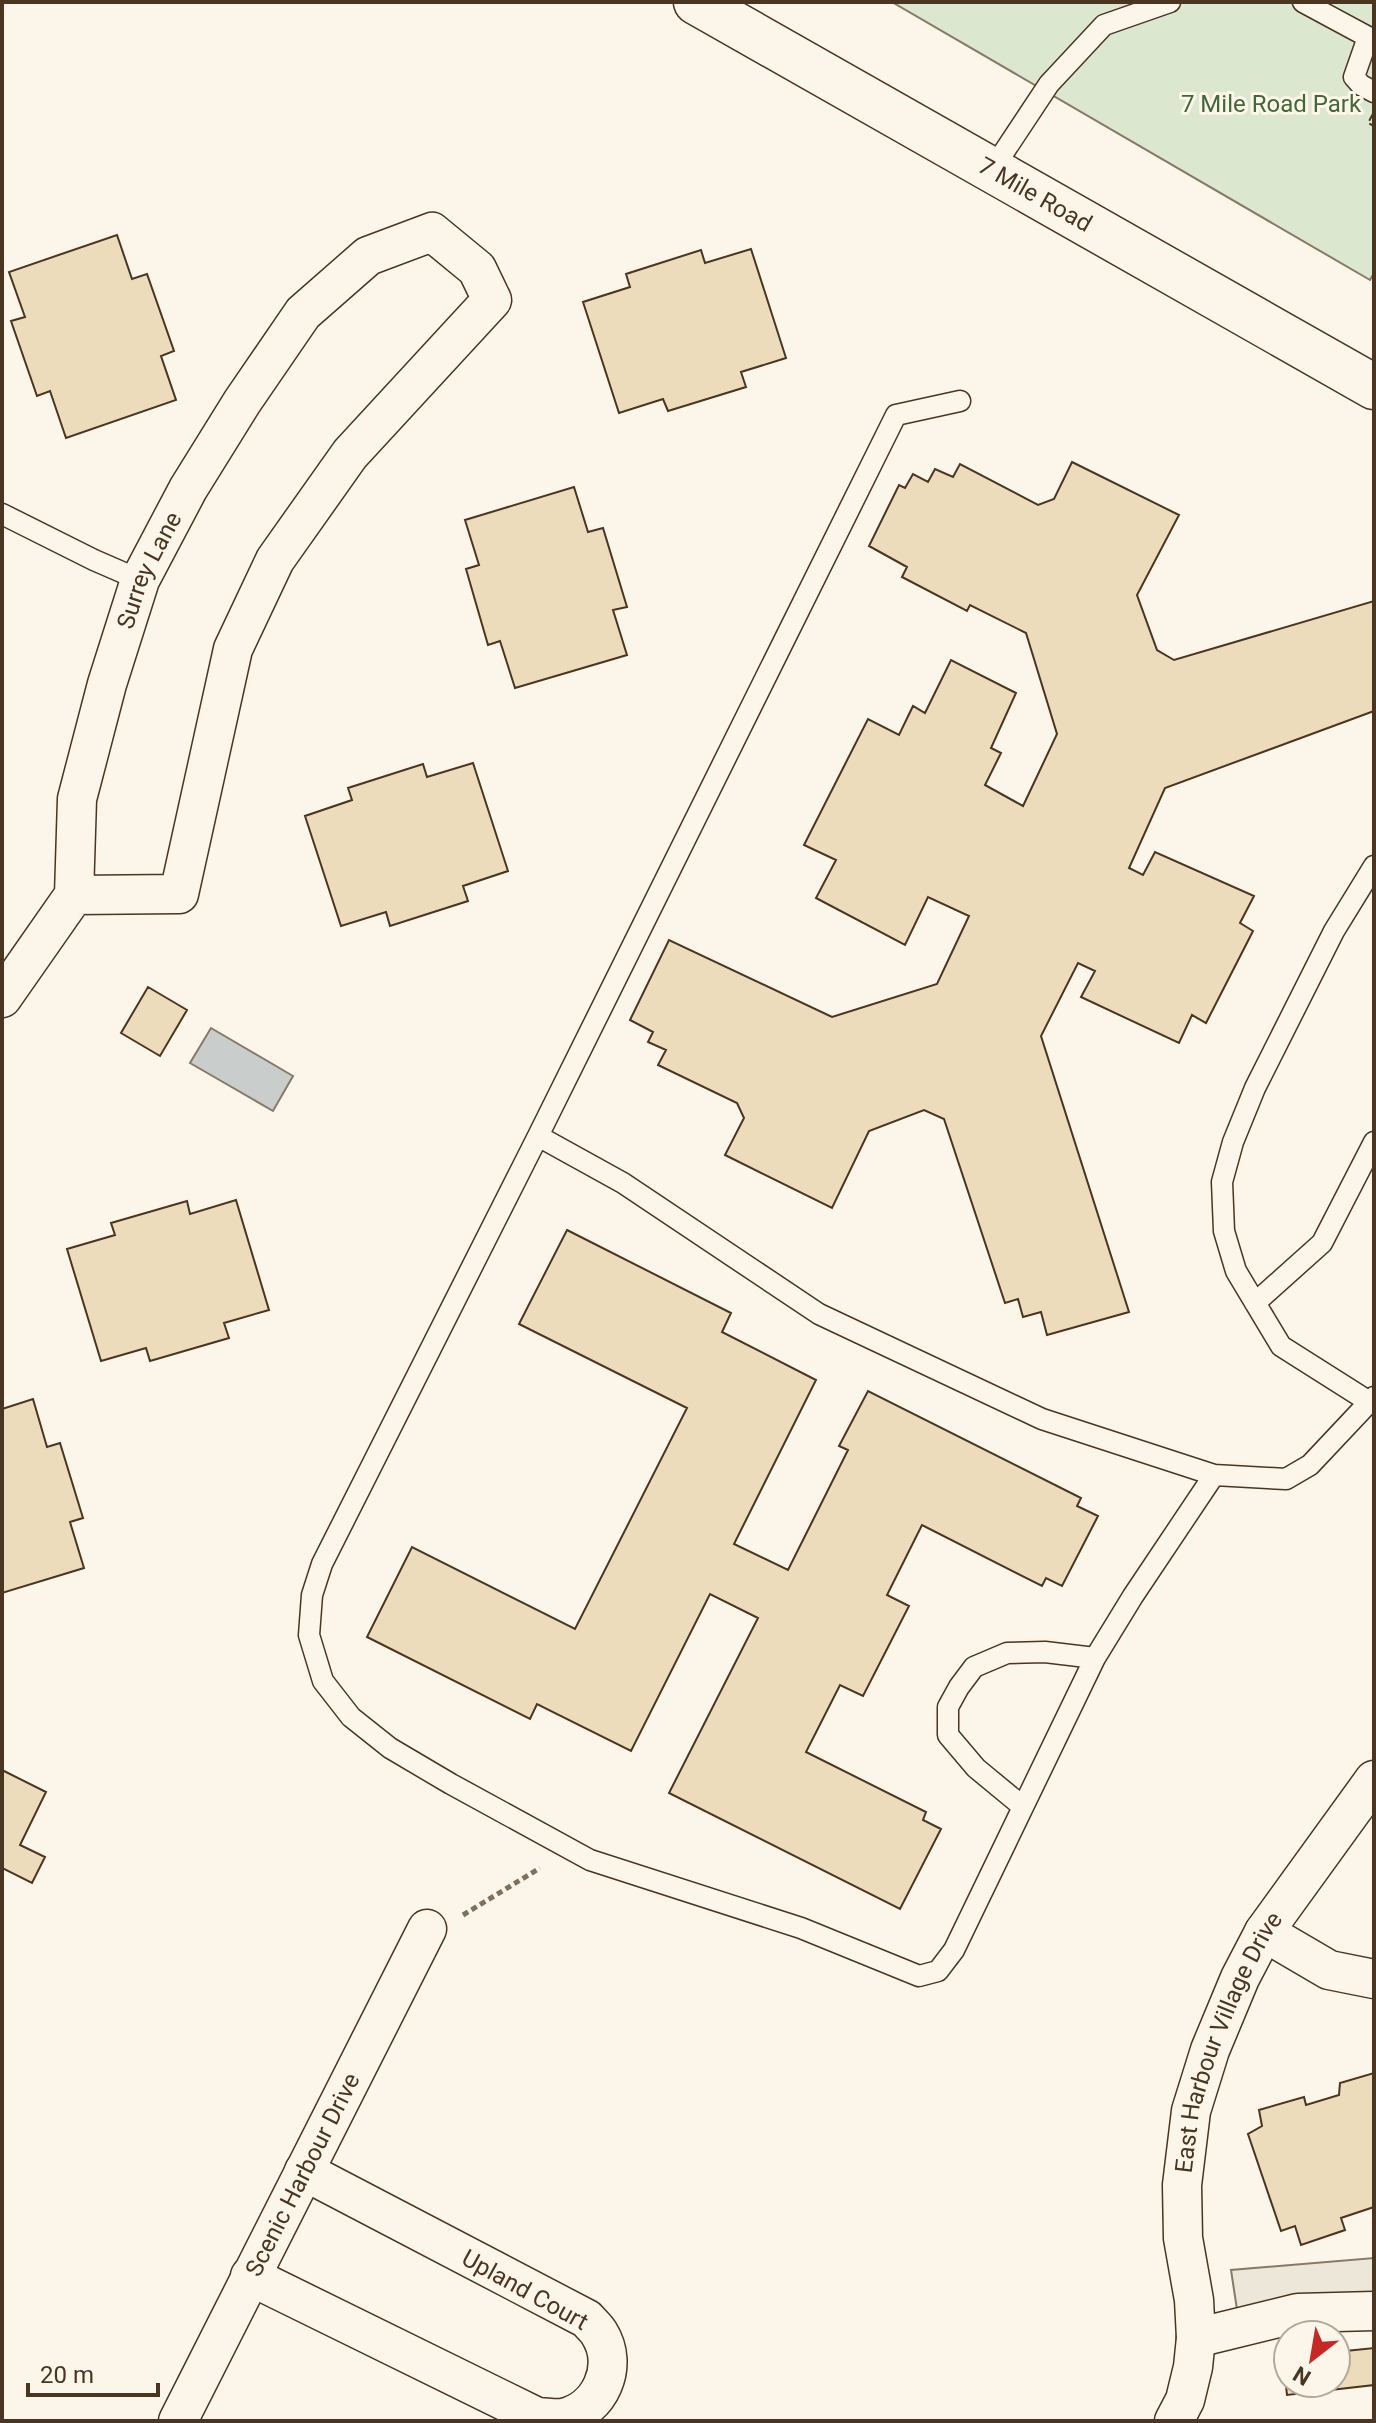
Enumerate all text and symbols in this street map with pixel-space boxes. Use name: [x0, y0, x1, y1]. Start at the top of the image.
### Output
park label: 7 Mile Road Park: [1181, 90, 1362, 118]
street label: 7 Mile Road: [973, 151, 1097, 238]
street label: Surrey Lane: [111, 507, 187, 632]
street label: East Harbour Village Drive: [1170, 1906, 1288, 2174]
street label: Scenic Harbour Drive: [240, 2069, 366, 2281]
street label: Upland Court: [457, 2244, 593, 2336]
north arrow: [1272, 2319, 1352, 2399]
scale bar: [28, 2347, 158, 2397]
text: 20 m: [40, 2361, 94, 2389]
text: N: [1289, 2361, 1315, 2390]

